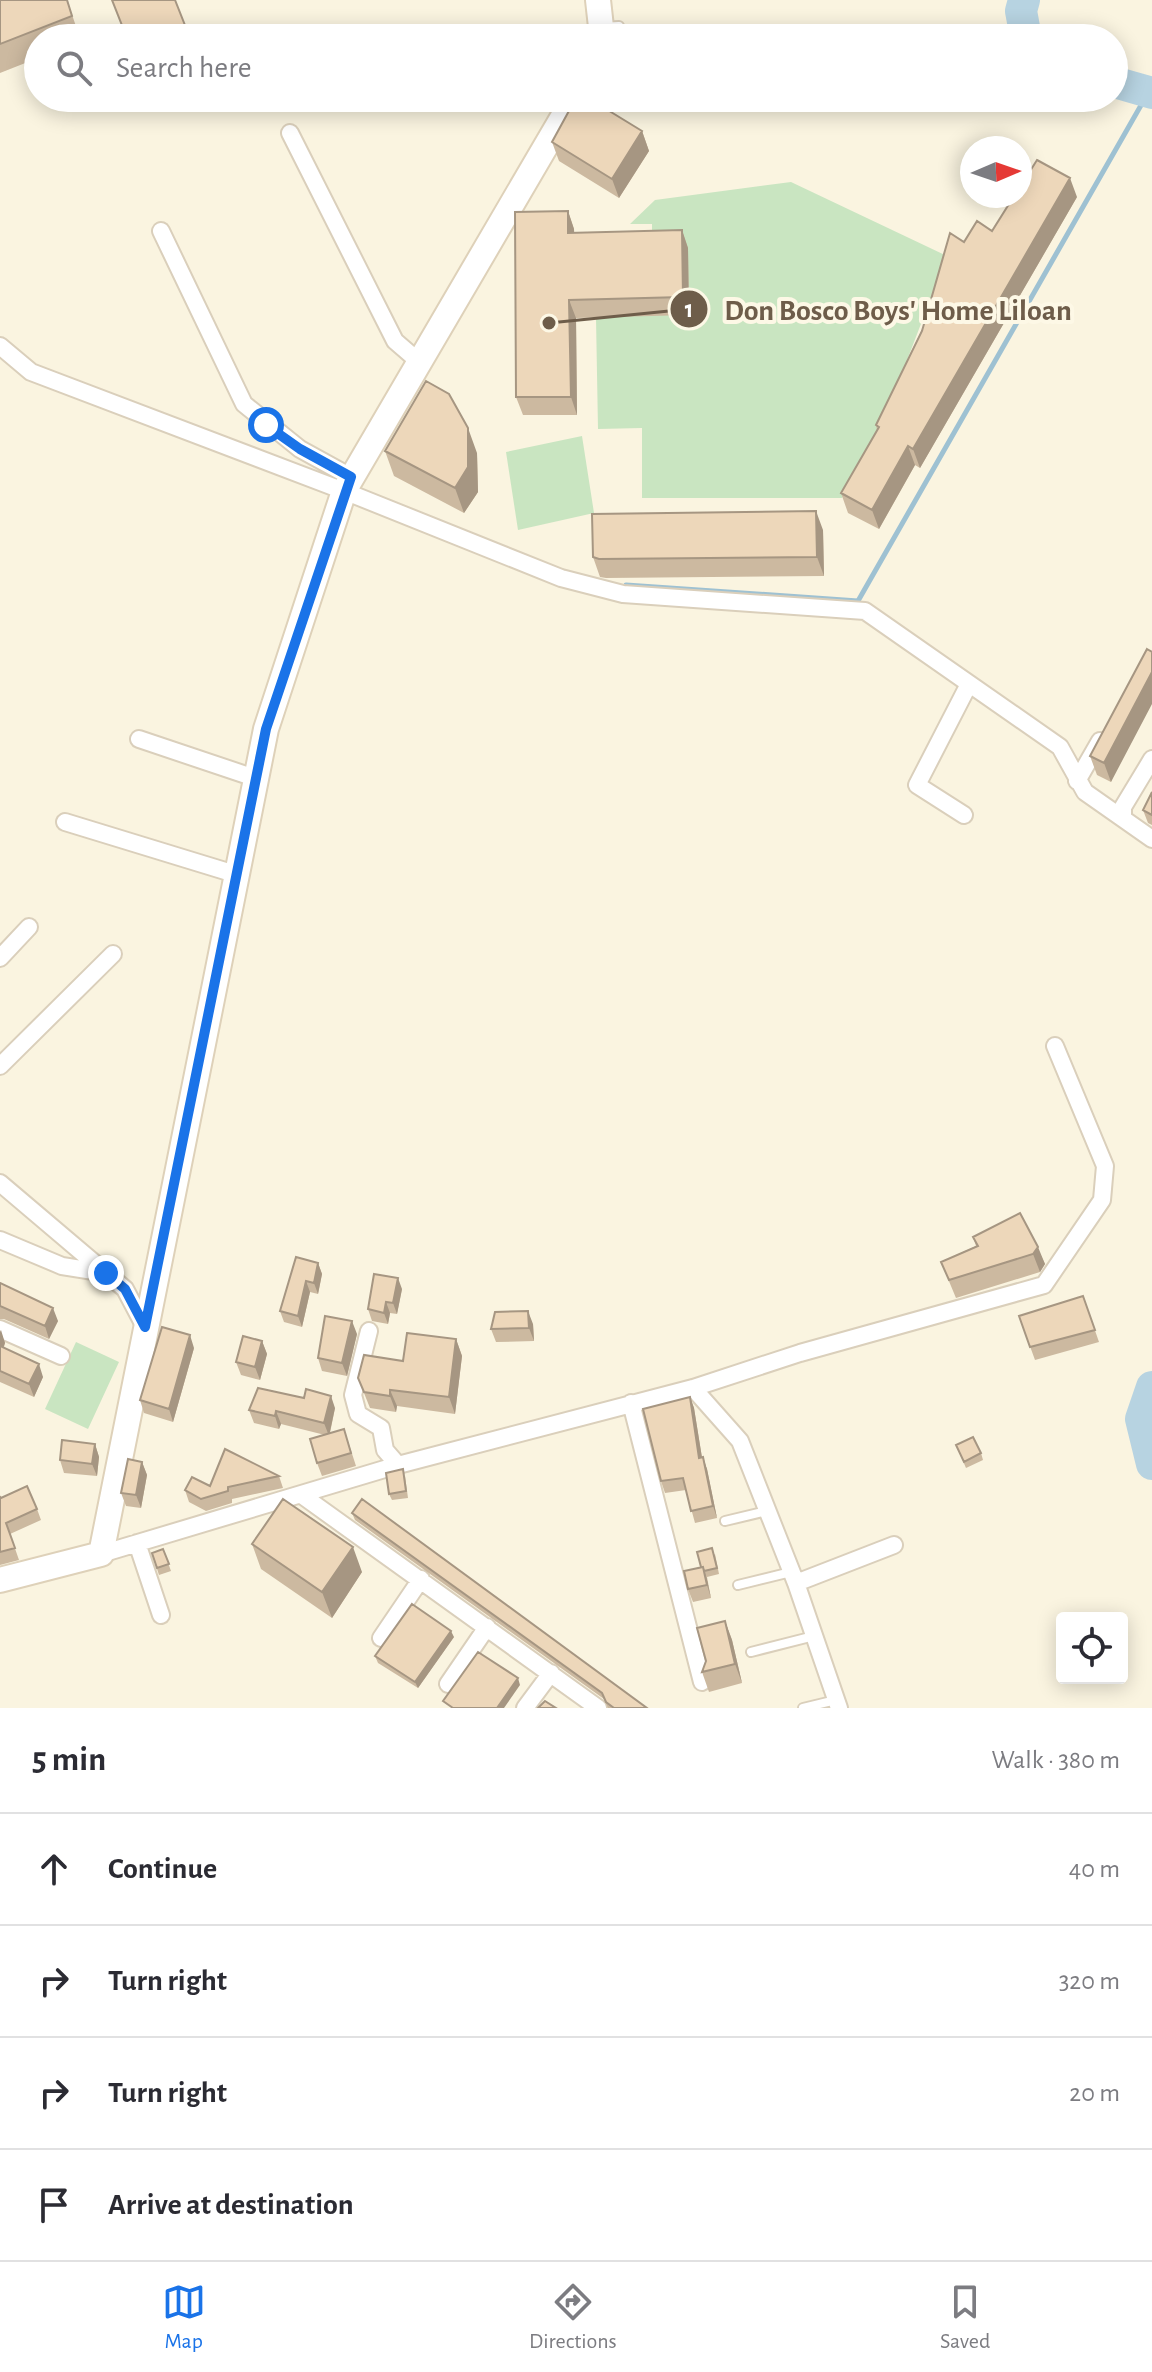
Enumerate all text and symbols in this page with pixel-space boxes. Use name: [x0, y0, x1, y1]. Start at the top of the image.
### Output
search box: [24, 24, 1128, 112]
icon: search: [52, 46, 96, 90]
text: Search here: [116, 53, 252, 83]
north arrow: [960, 136, 1032, 208]
callout: Don Bosco Boys' Home Liloan: [669, 282, 1088, 336]
text: Don Bosco Boys' Home Liloan: [724, 296, 1072, 326]
text: 1: [685, 298, 693, 322]
route start: [248, 407, 284, 443]
route end: [88, 1255, 124, 1291]
map controls: [1056, 1612, 1128, 1684]
button: locate: [1056, 1612, 1128, 1684]
text: 5 min: [32, 1743, 106, 1777]
text: Walk · 380 m: [992, 1747, 1120, 1773]
icon: ahead: [32, 1847, 76, 1891]
text: Continue: [108, 1854, 217, 1884]
text: 40 m: [1069, 1856, 1120, 1882]
icon: right: [32, 1959, 76, 2003]
text: Turn right: [108, 1966, 227, 1996]
text: 320 m: [1059, 1968, 1120, 1994]
icon: right: [32, 2071, 76, 2115]
text: Turn right: [108, 2078, 227, 2108]
text: 20 m: [1069, 2080, 1120, 2106]
icon: arrive: [32, 2183, 76, 2227]
text: Arrive at destination: [108, 2190, 354, 2220]
tab: Map: [162, 2280, 206, 2354]
tab: Directions: [529, 2280, 617, 2354]
tab: Saved: [940, 2280, 990, 2354]

